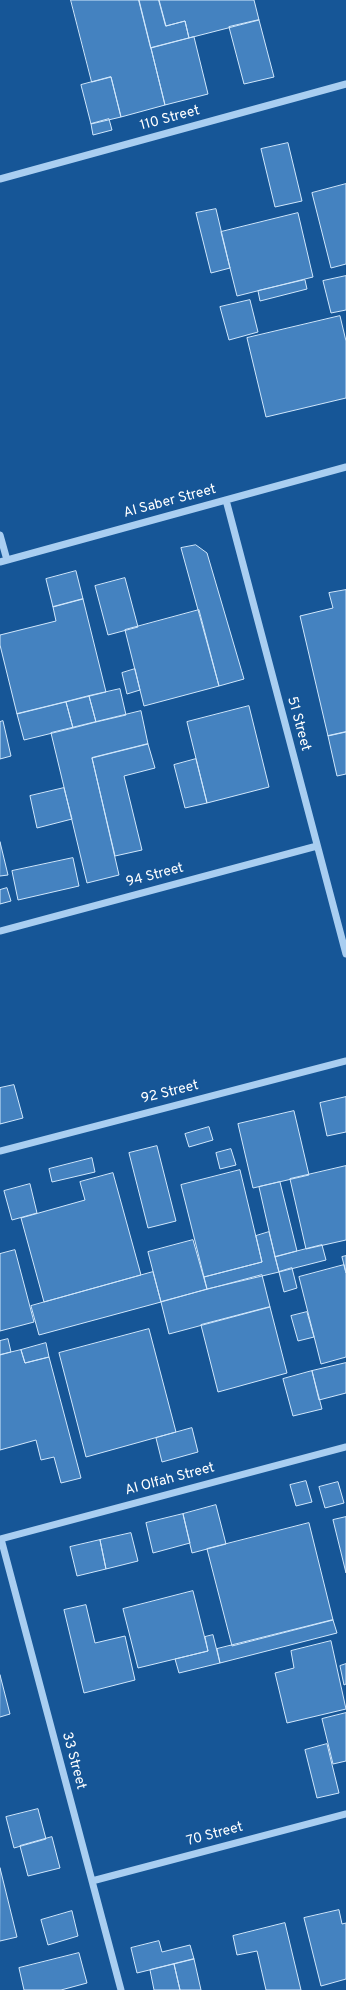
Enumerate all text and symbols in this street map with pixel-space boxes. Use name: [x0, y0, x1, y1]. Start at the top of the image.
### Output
street label: 110 Street: [138, 103, 202, 135]
street label: Al Saber Street: [122, 482, 218, 522]
street label: 51 Street: [283, 695, 313, 753]
street label: 94 Street: [124, 860, 186, 892]
street label: 92 Street: [139, 1078, 201, 1108]
street label: Al Olfah Street: [123, 1460, 217, 1500]
street label: 33 Street: [57, 1730, 89, 1792]
street label: 70 Street: [185, 1819, 245, 1851]

